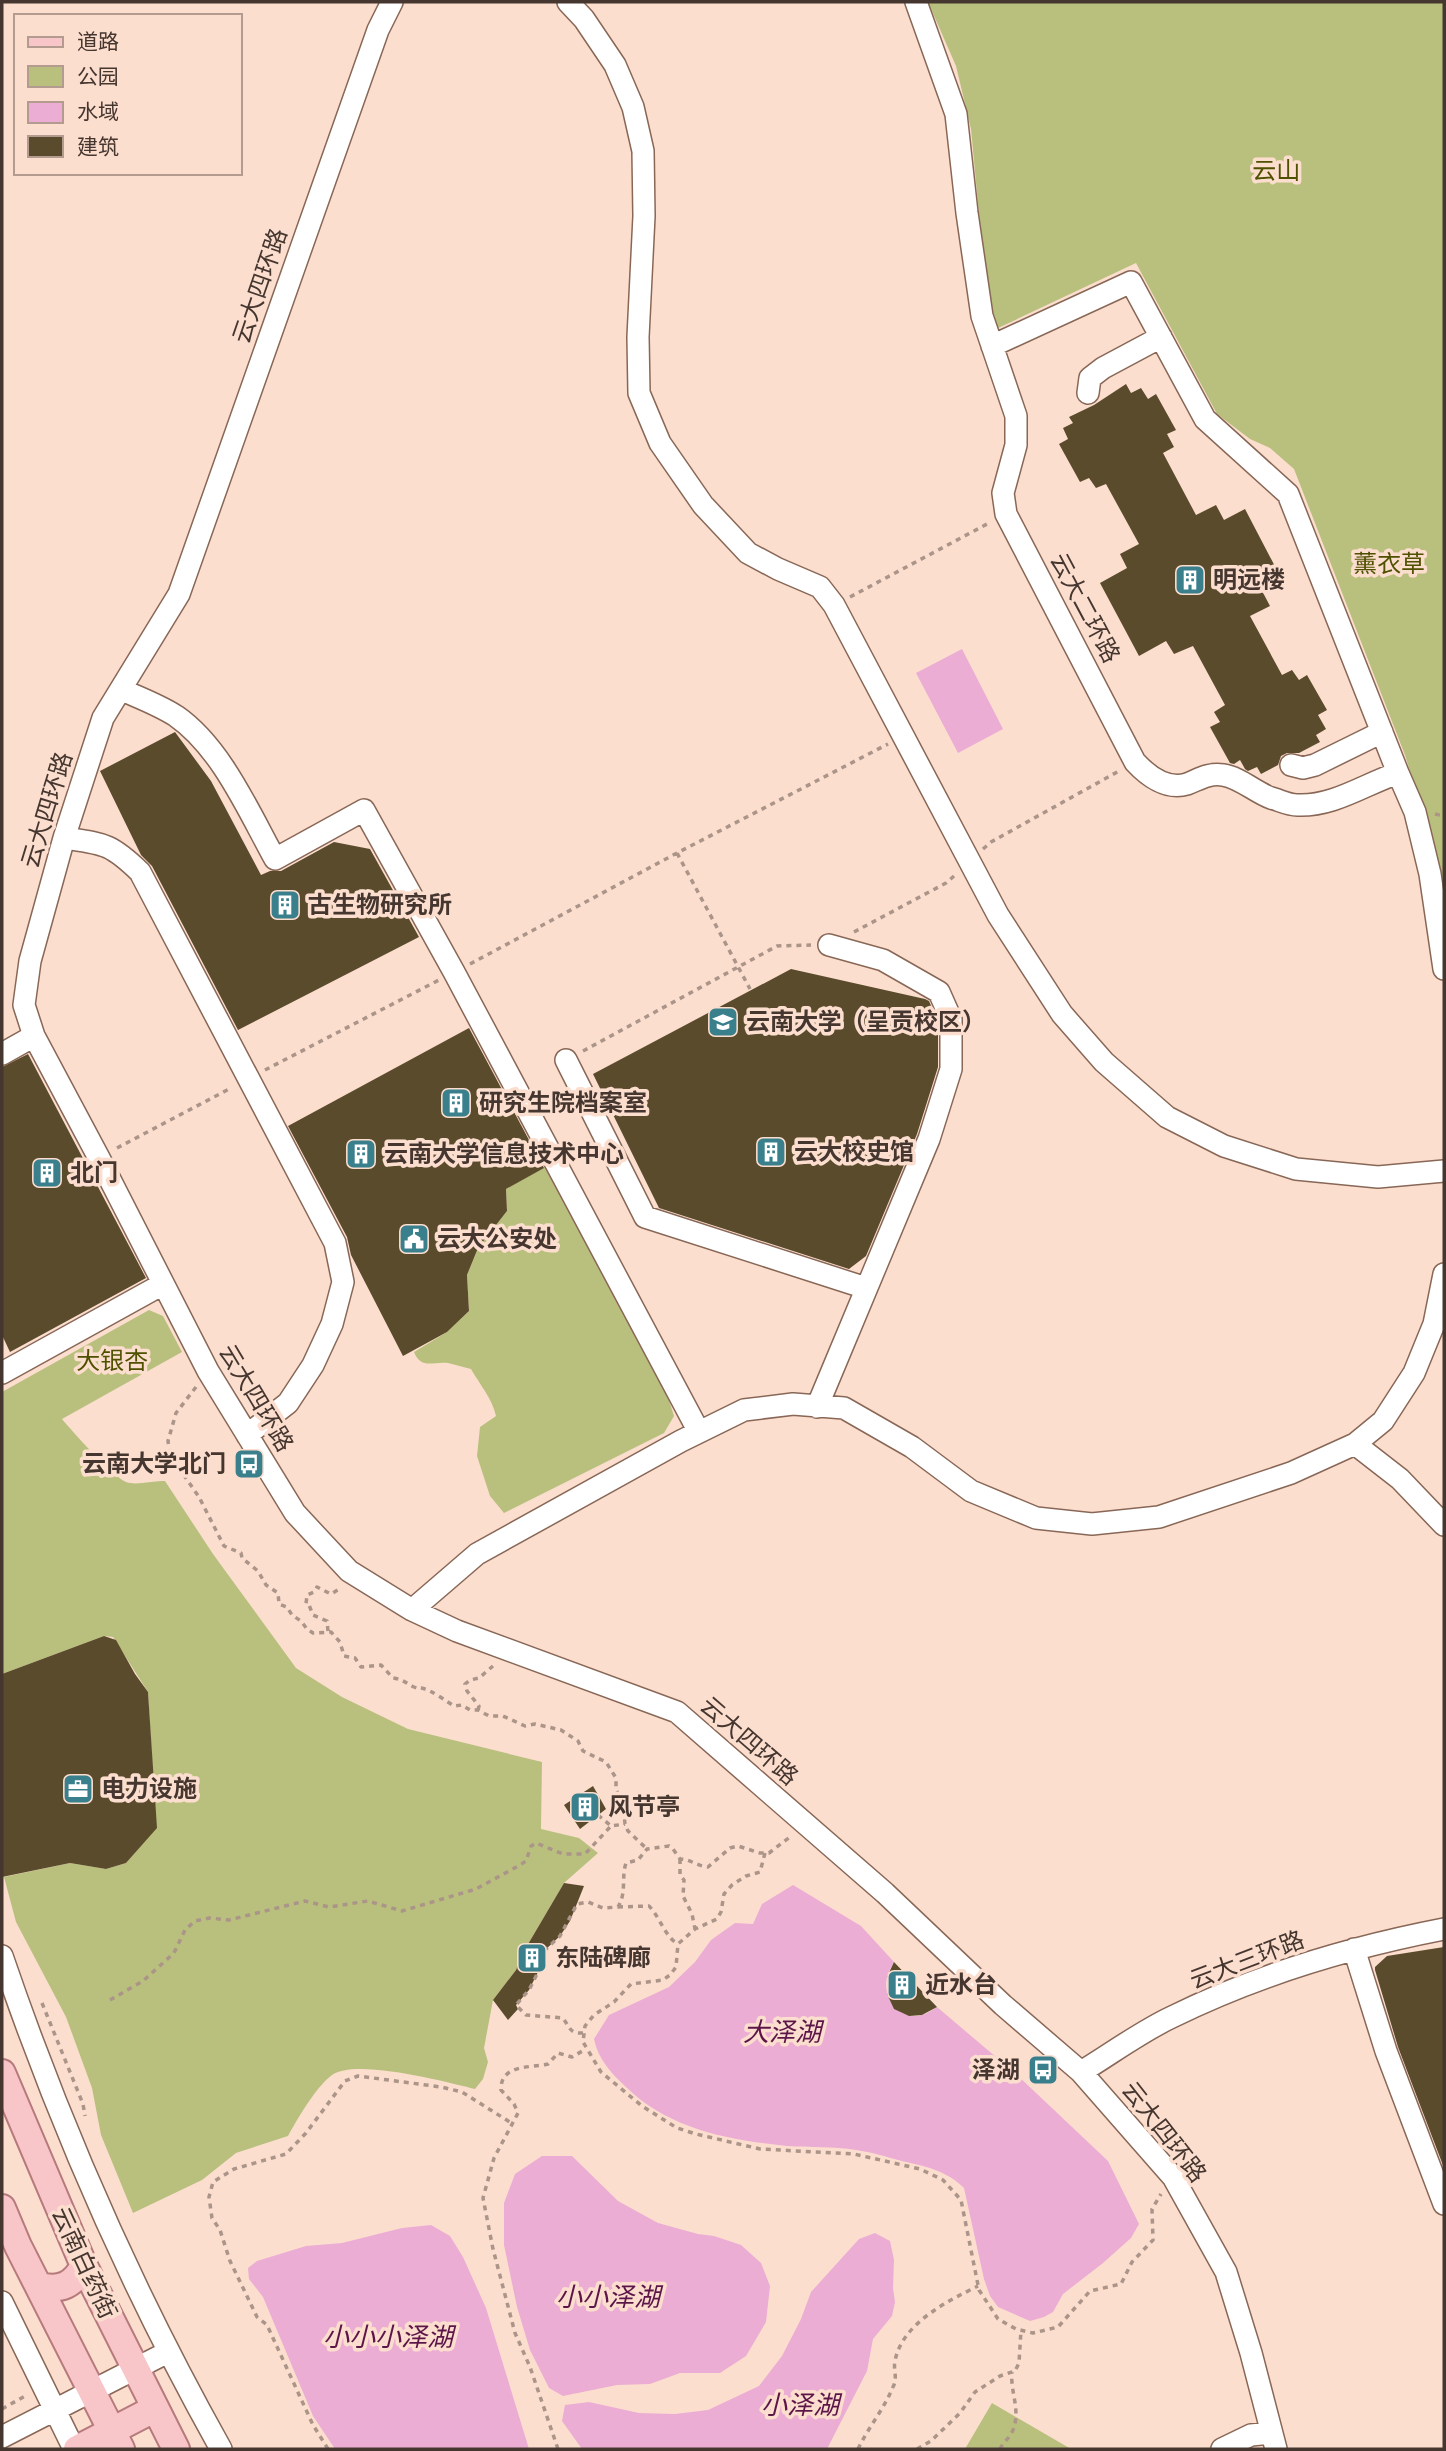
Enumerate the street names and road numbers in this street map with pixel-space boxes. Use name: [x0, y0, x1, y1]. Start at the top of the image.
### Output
street label: 云大四环路: [227, 225, 292, 347]
street label: 云大二环路: [1045, 548, 1126, 667]
street label: 云大四环路: [16, 749, 77, 871]
street label: 云大四环路: [214, 1339, 299, 1456]
street label: 云大四环路: [695, 1691, 803, 1790]
street label: 云大三环路: [1186, 1925, 1308, 1994]
street label: 云大四环路: [1117, 2076, 1212, 2187]
street label: 云南白药街: [47, 2203, 122, 2323]

